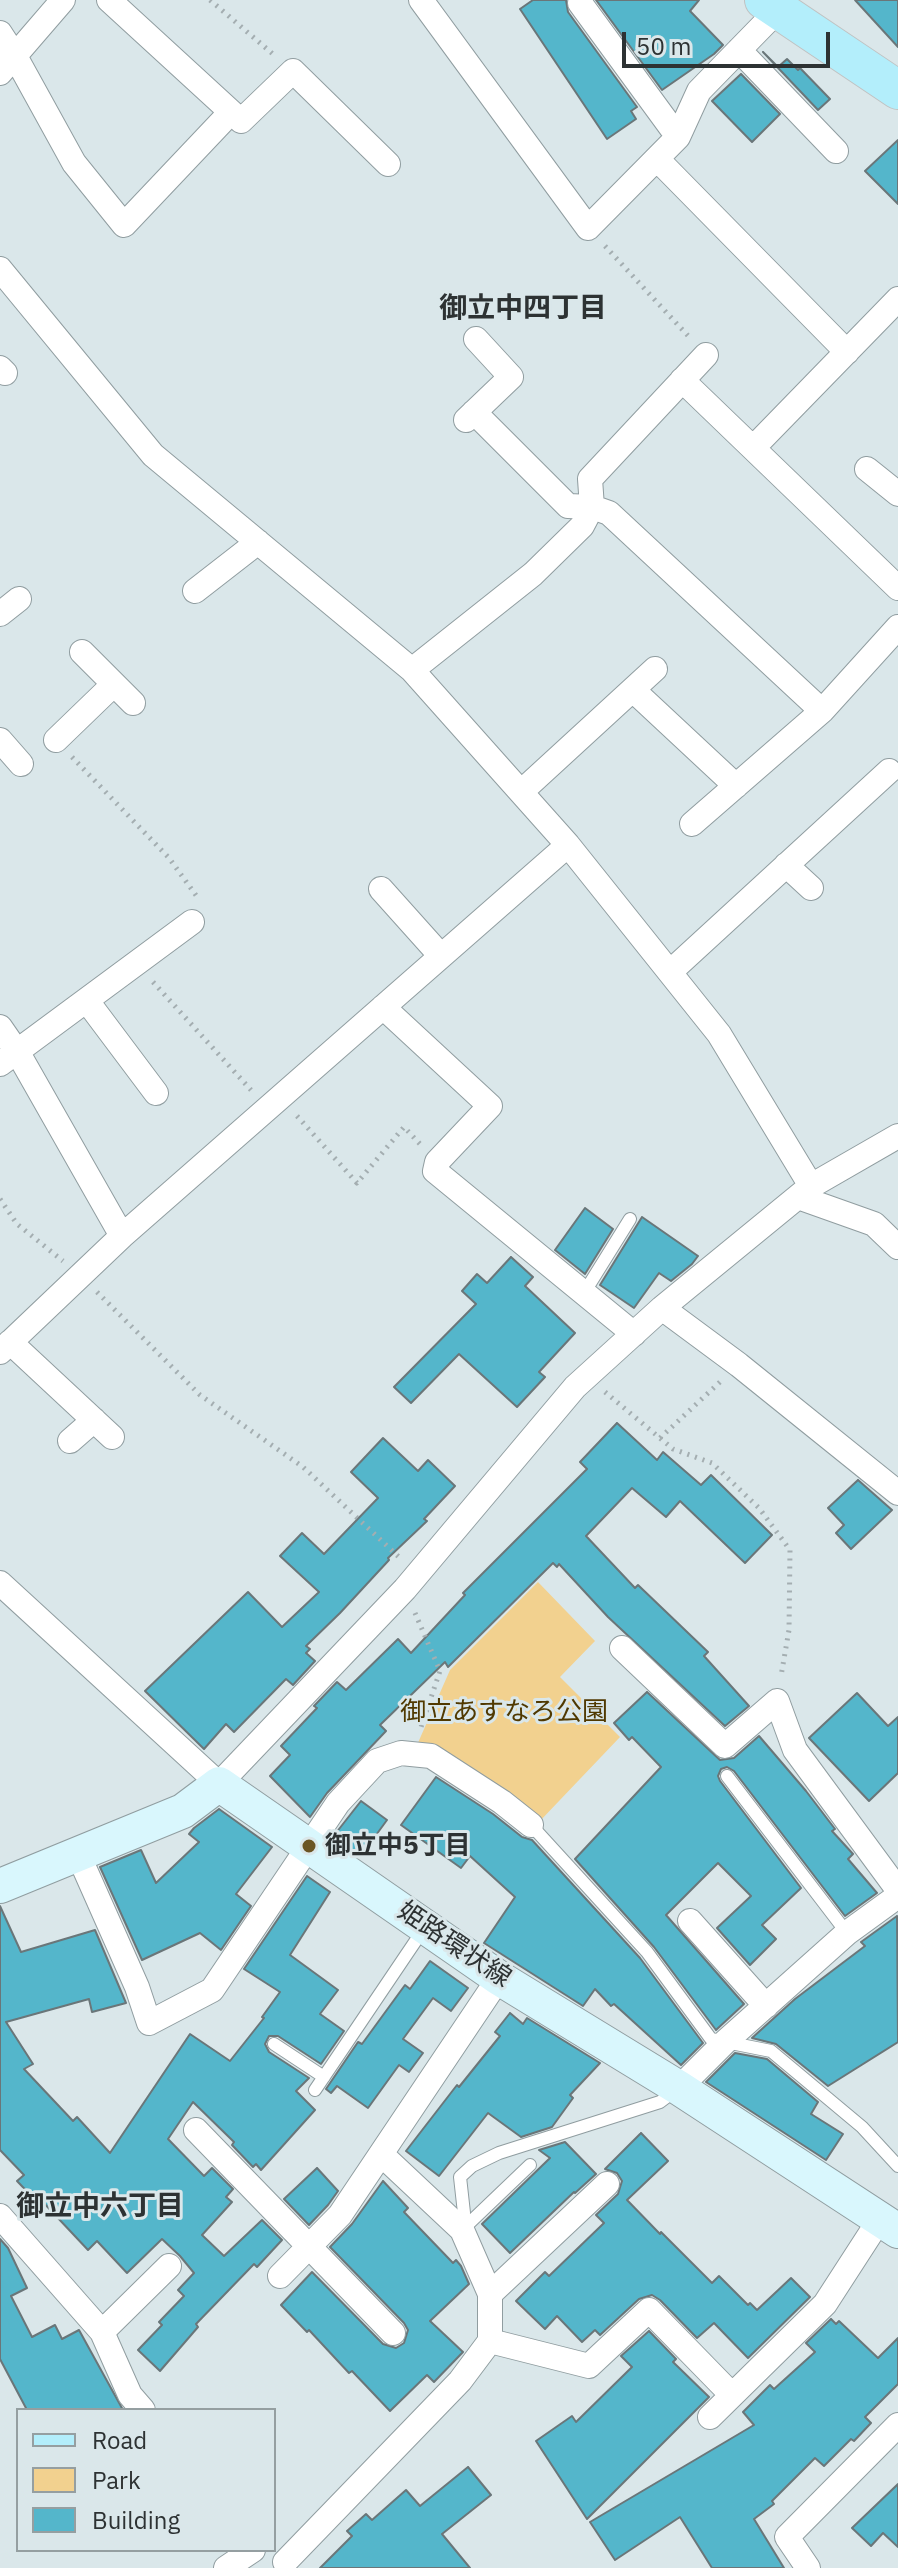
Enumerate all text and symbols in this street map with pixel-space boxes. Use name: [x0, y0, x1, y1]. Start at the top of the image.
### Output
scale bar: [626, 16, 834, 66]
text: 50 m: [636, 30, 691, 62]
district label: 御立中四丁目: [439, 292, 607, 326]
park label: 御立あすなろ公園: [400, 1696, 608, 1728]
place label: 御立中5丁目: [325, 1830, 471, 1862]
marker: 御立中5丁目: [300, 1837, 318, 1855]
street label: 姫路環状線: [391, 1896, 517, 1994]
district label: 御立中六丁目: [16, 2190, 184, 2224]
legend: [16, 2408, 276, 2552]
text: Road: [92, 2424, 147, 2456]
text: Park: [92, 2464, 141, 2496]
text: Building: [92, 2504, 180, 2536]

